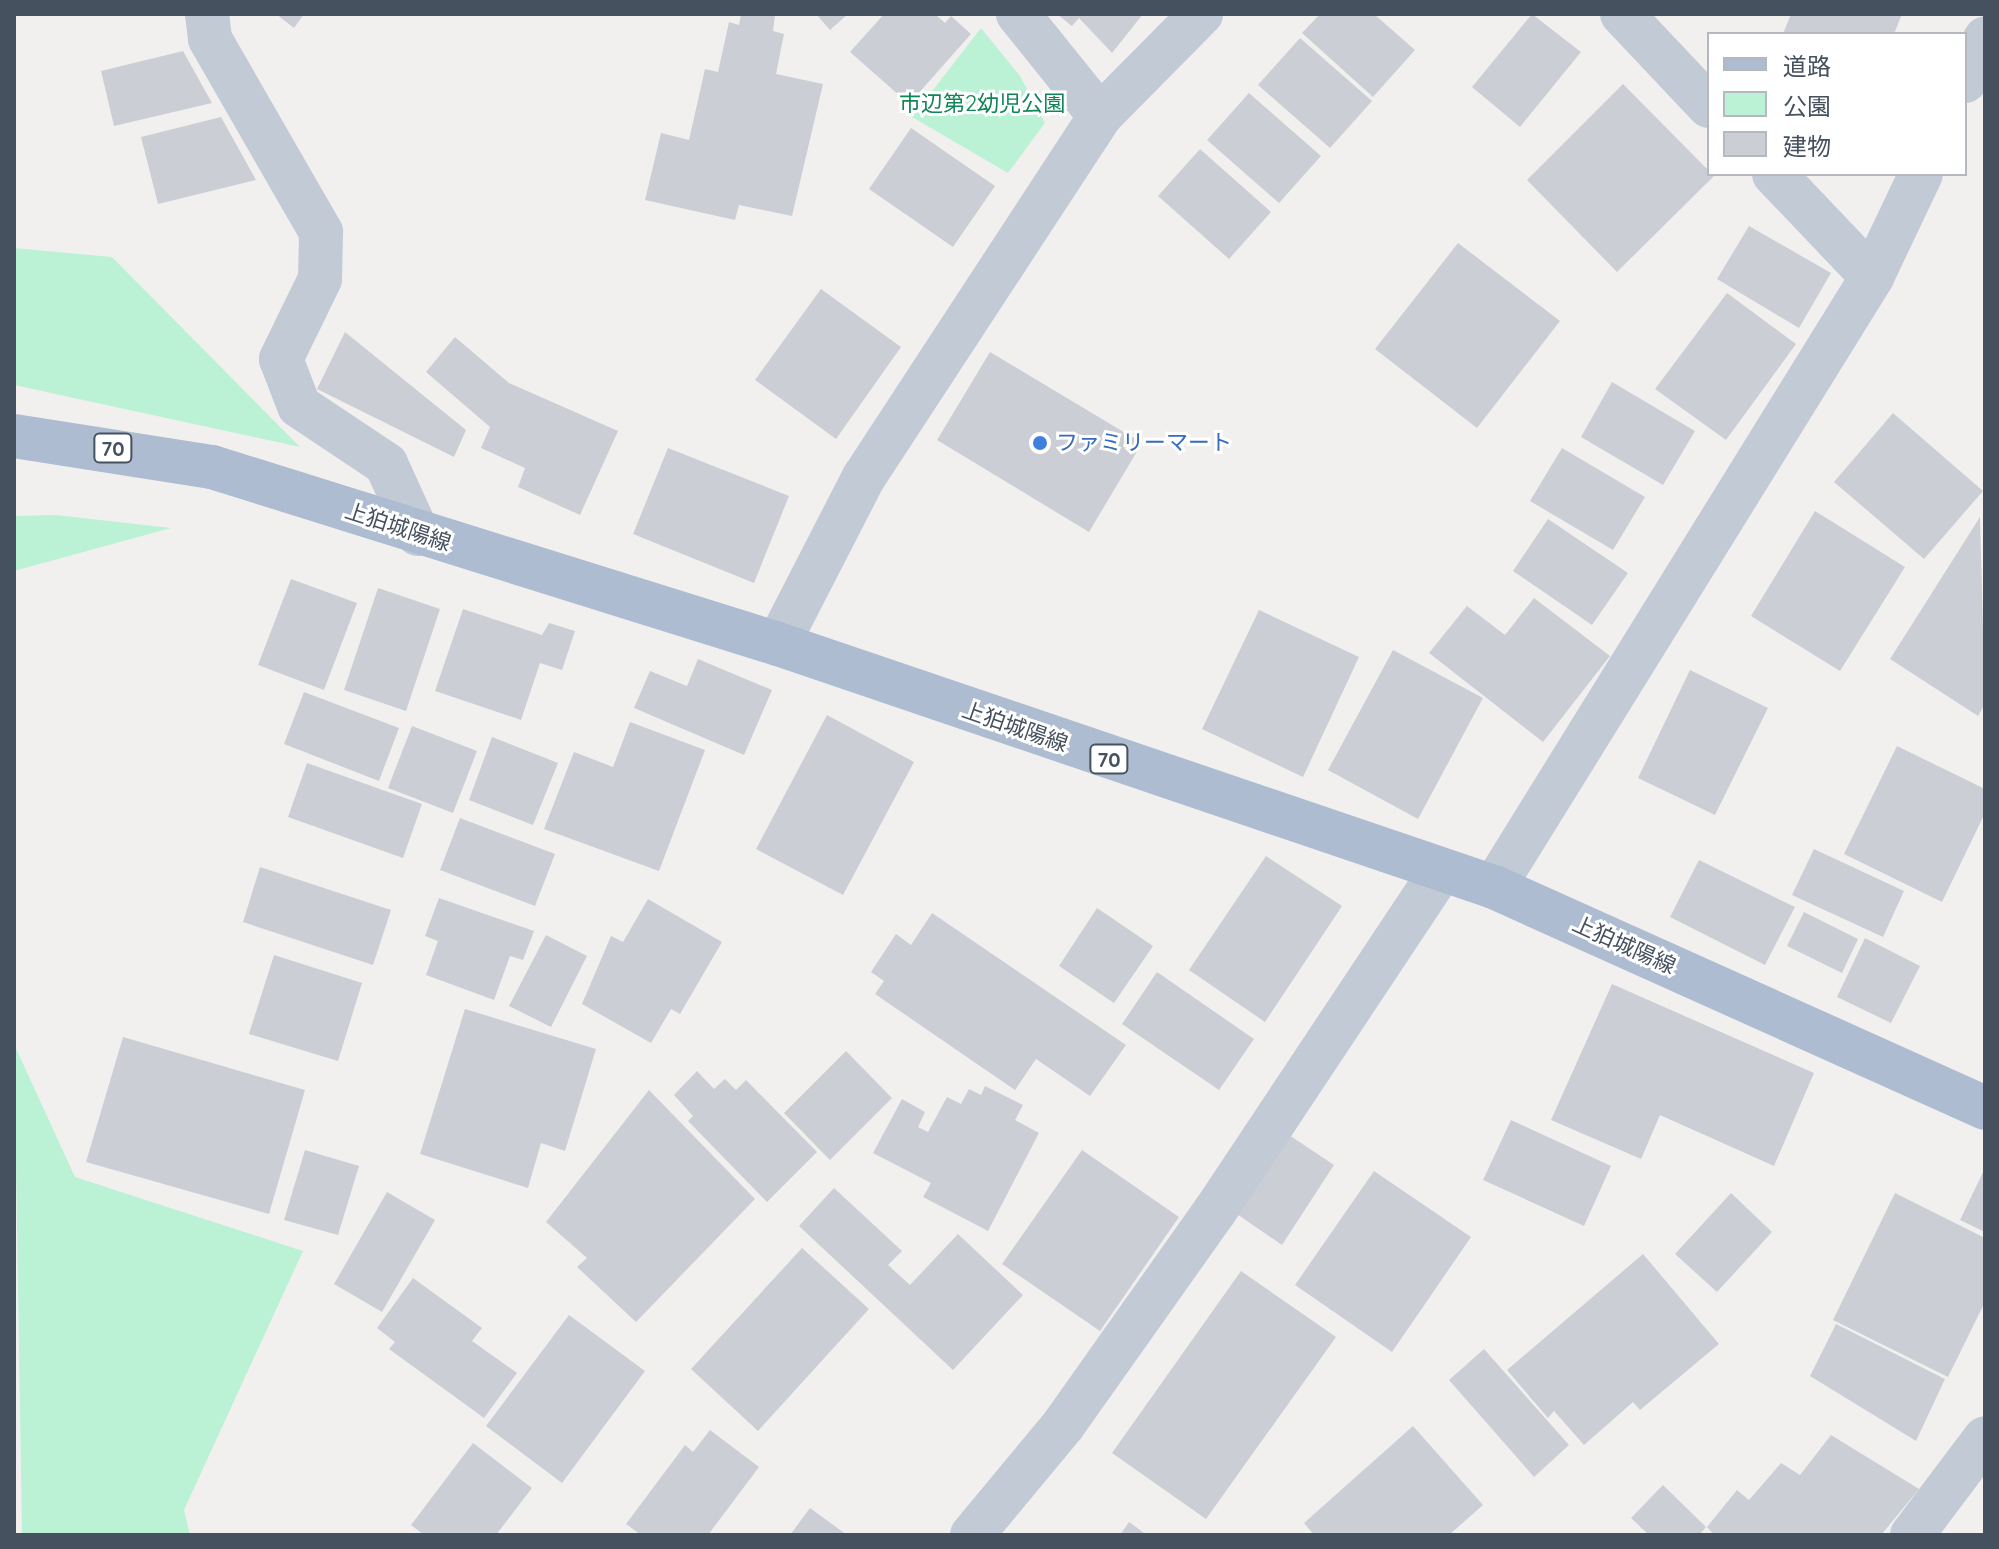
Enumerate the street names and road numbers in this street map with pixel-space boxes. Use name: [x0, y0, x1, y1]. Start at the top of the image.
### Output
road number: 70: [93, 432, 133, 464]
street label: 上狛城陽線: [342, 497, 454, 557]
street label: 上狛城陽線: [959, 697, 1071, 757]
road number: 70: [1089, 743, 1129, 775]
street label: 上狛城陽線: [1568, 911, 1680, 979]

